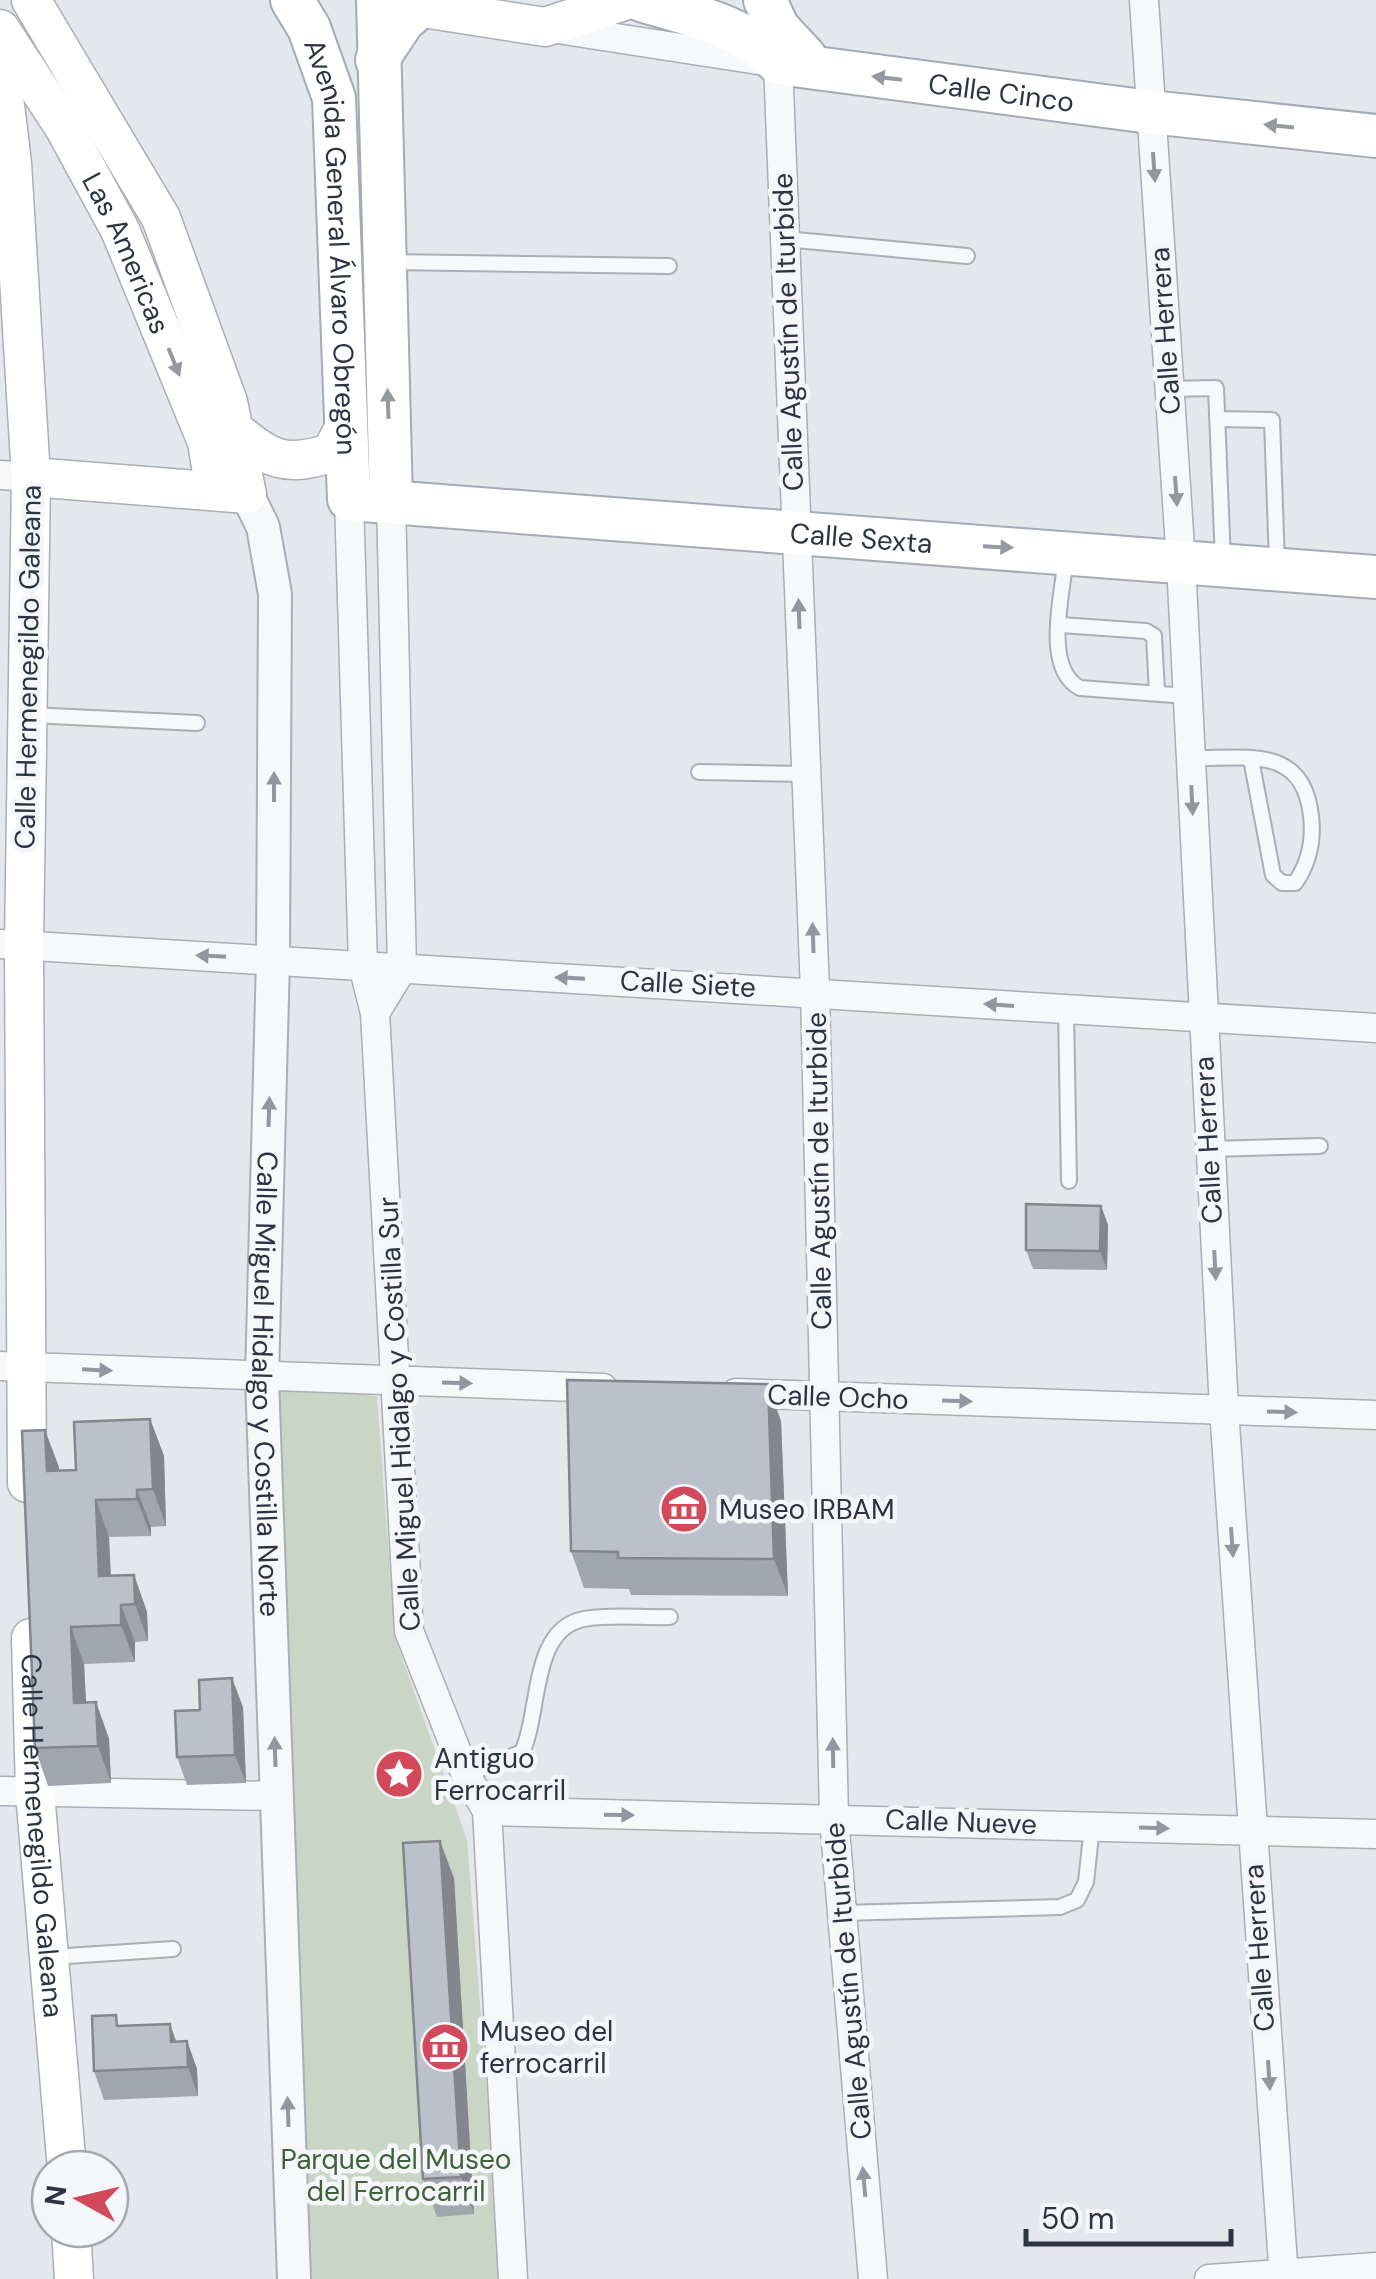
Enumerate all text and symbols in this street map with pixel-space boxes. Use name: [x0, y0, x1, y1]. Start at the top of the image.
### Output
street label: Avenida General Álvaro Obregón: [296, 34, 366, 456]
street label: Calle Cinco: [926, 64, 1076, 120]
one-way arrow: [871, 69, 902, 85]
one-way arrow: [1263, 118, 1294, 134]
one-way arrow: [1146, 152, 1162, 184]
street label: Las Americas: [74, 166, 179, 339]
street label: Calle Agustín de Iturbide: [764, 172, 812, 492]
street label: Calle Herrera: [1141, 246, 1189, 416]
one-way arrow: [167, 347, 183, 377]
one-way arrow: [379, 388, 395, 420]
one-way arrow: [1168, 476, 1184, 508]
street label: Calle Hermenegildo Galeana: [6, 484, 50, 850]
street label: Calle Sexta: [789, 514, 934, 562]
one-way arrow: [983, 539, 1015, 555]
one-way arrow: [791, 597, 807, 629]
one-way arrow: [266, 771, 282, 803]
one-way arrow: [1184, 785, 1200, 817]
one-way arrow: [804, 922, 820, 954]
one-way arrow: [194, 947, 226, 963]
street label: Calle Siete: [619, 962, 757, 1006]
one-way arrow: [554, 970, 586, 986]
one-way arrow: [983, 997, 1015, 1013]
street label: Calle Agustín de Iturbide: [798, 1012, 840, 1330]
street label: Calle Herrera: [1185, 1055, 1231, 1225]
one-way arrow: [262, 1096, 278, 1128]
street label: Calle Miguel Hidalgo y Costilla Norte: [243, 1151, 289, 1617]
street label: Calle Miguel Hidalgo y Costilla Sur: [369, 1196, 429, 1632]
one-way arrow: [1207, 1249, 1223, 1281]
one-way arrow: [82, 1363, 114, 1379]
one-way arrow: [442, 1375, 474, 1391]
street label: Calle Ocho: [767, 1376, 909, 1418]
one-way arrow: [941, 1393, 973, 1409]
one-way arrow: [1266, 1404, 1298, 1420]
museum icon: Museo IRBAM: [658, 1483, 710, 1535]
place label: Museo IRBAM: [719, 1491, 894, 1528]
one-way arrow: [1224, 1526, 1240, 1558]
street label: Calle Hermenegildo Galeana: [13, 1653, 73, 2019]
one-way arrow: [266, 1735, 282, 1767]
one-way arrow: [824, 1737, 840, 1769]
place label: Antiguo Ferrocarril: [434, 1740, 566, 1809]
place icon: Antiguo Ferrocarril: [373, 1748, 425, 1800]
street label: Calle Nueve: [884, 1801, 1038, 1843]
one-way arrow: [604, 1808, 636, 1824]
street label: Calle Agustín de Iturbide: [816, 1821, 880, 2141]
one-way arrow: [1139, 1821, 1171, 1837]
street label: Calle Herrera: [1235, 1863, 1283, 2033]
place label: Museo del ferrocarril: [480, 2013, 613, 2082]
museum icon: Museo del ferrocarril: [419, 2021, 471, 2073]
one-way arrow: [1261, 2060, 1277, 2092]
one-way arrow: [280, 2095, 296, 2127]
park label: Parque del Museo del Ferrocarril: [281, 2141, 511, 2210]
north arrow: [30, 2149, 130, 2249]
one-way arrow: [856, 2165, 872, 2197]
text: N: [36, 2183, 75, 2208]
scale bar: [1026, 2184, 1231, 2246]
text: 50 m: [1041, 2199, 1115, 2238]

